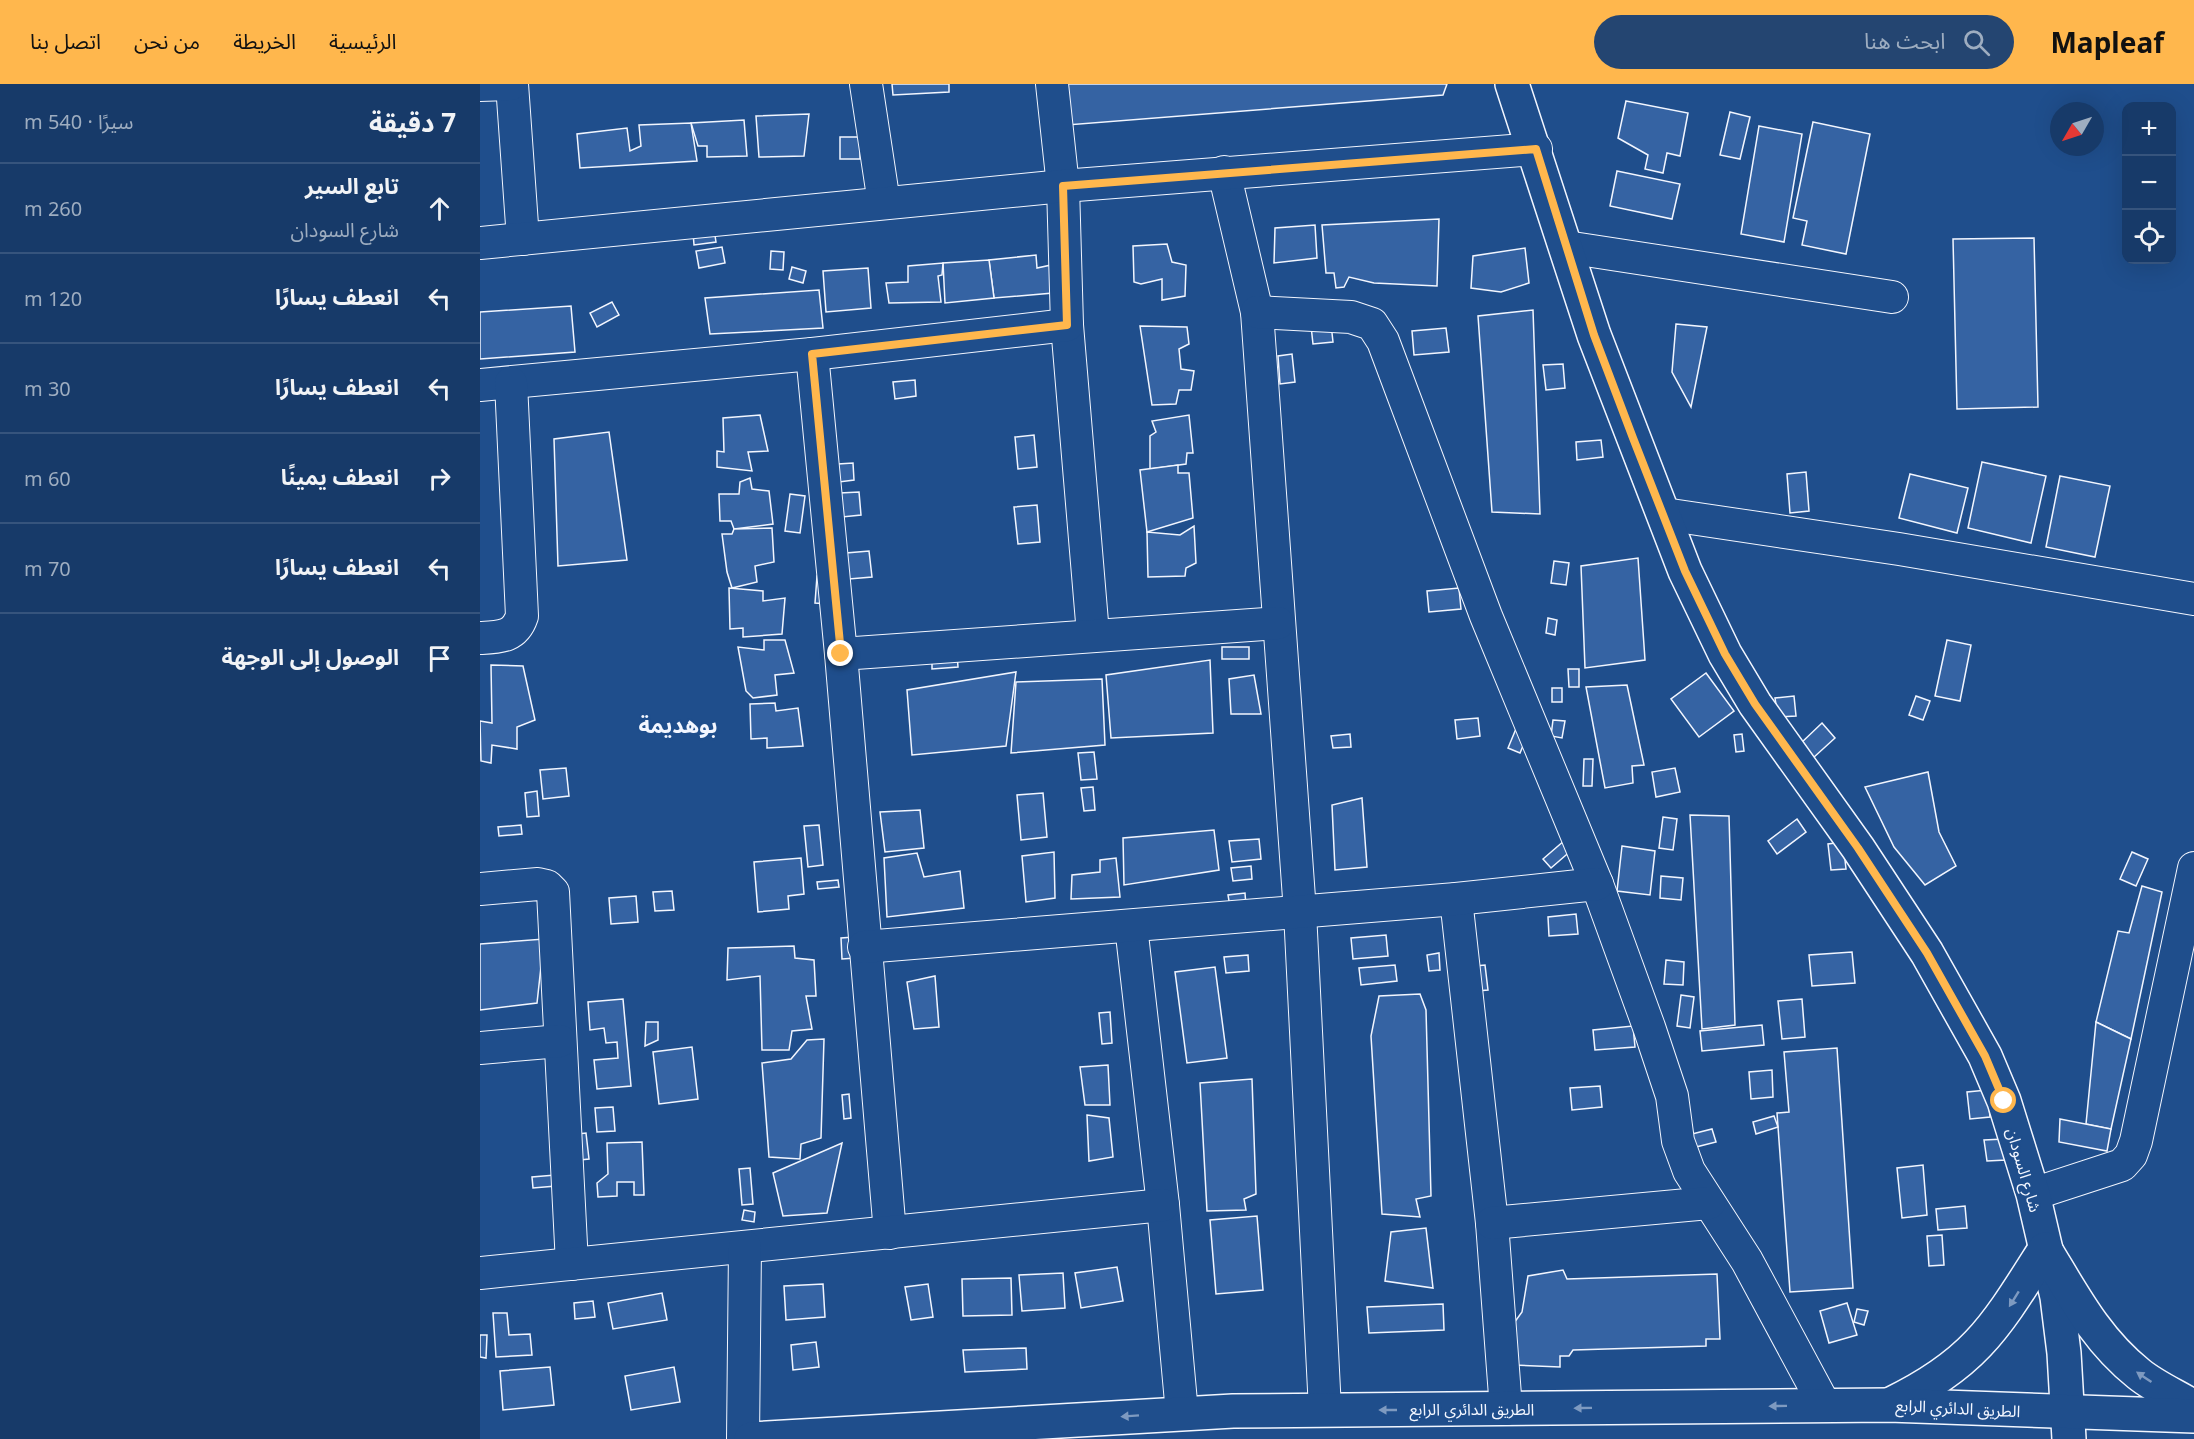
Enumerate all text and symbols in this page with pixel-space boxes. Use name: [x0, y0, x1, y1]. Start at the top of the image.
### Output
search box: [1594, 15, 2014, 69]
text: Mapleaf: [2050, 23, 2164, 61]
text: ابحث هنا: [1864, 25, 1945, 55]
icon: search: [1960, 26, 1993, 59]
text: اتصل بنا: [30, 27, 101, 55]
text: من نحن: [134, 27, 200, 55]
text: الخريطة: [233, 27, 296, 55]
text: الرئيسية: [329, 27, 397, 55]
north arrow: [2050, 102, 2104, 156]
map controls: [2122, 102, 2176, 264]
button: +: [2122, 102, 2176, 156]
text: 7 دقيقة: [369, 104, 456, 140]
text: سيرًا · 540 m: [24, 108, 133, 135]
button: −: [2122, 156, 2176, 210]
text: تابع السير: [305, 170, 399, 200]
icon: ahead: [423, 192, 456, 225]
text: 260 m: [24, 195, 82, 222]
button: locate: [2122, 210, 2176, 264]
text: شارع السودان: [290, 216, 399, 243]
text: انعطف يسارًا: [275, 281, 399, 311]
icon: left: [423, 282, 456, 315]
text: 120 m: [24, 285, 82, 312]
text: انعطف يسارًا: [275, 371, 399, 401]
icon: left: [423, 372, 456, 405]
text: 30 m: [24, 375, 71, 402]
text: انعطف يمينًا: [281, 461, 399, 491]
icon: right: [423, 462, 456, 495]
text: 60 m: [24, 465, 71, 492]
text: انعطف يسارًا: [275, 551, 399, 581]
icon: left: [423, 552, 456, 585]
text: 70 m: [24, 555, 71, 582]
route end: [827, 640, 853, 666]
text: الوصول إلى الوجهة: [221, 641, 399, 671]
icon: arrive: [423, 642, 456, 675]
district label: بوهديمة: [638, 709, 718, 739]
route start: [1990, 1087, 2016, 1113]
street label: شارع السودان: [2000, 1125, 2047, 1215]
one-way arrow: [2008, 1291, 2019, 1307]
one-way arrow: [2136, 1371, 2152, 1382]
street label: الطريق الدائري الرابع: [1895, 1394, 2021, 1424]
street label: الطريق الدائري الرابع: [1410, 1398, 1534, 1422]
one-way arrow: [1769, 1402, 1788, 1411]
one-way arrow: [1574, 1404, 1593, 1413]
one-way arrow: [1379, 1405, 1398, 1415]
one-way arrow: [1121, 1411, 1140, 1420]

